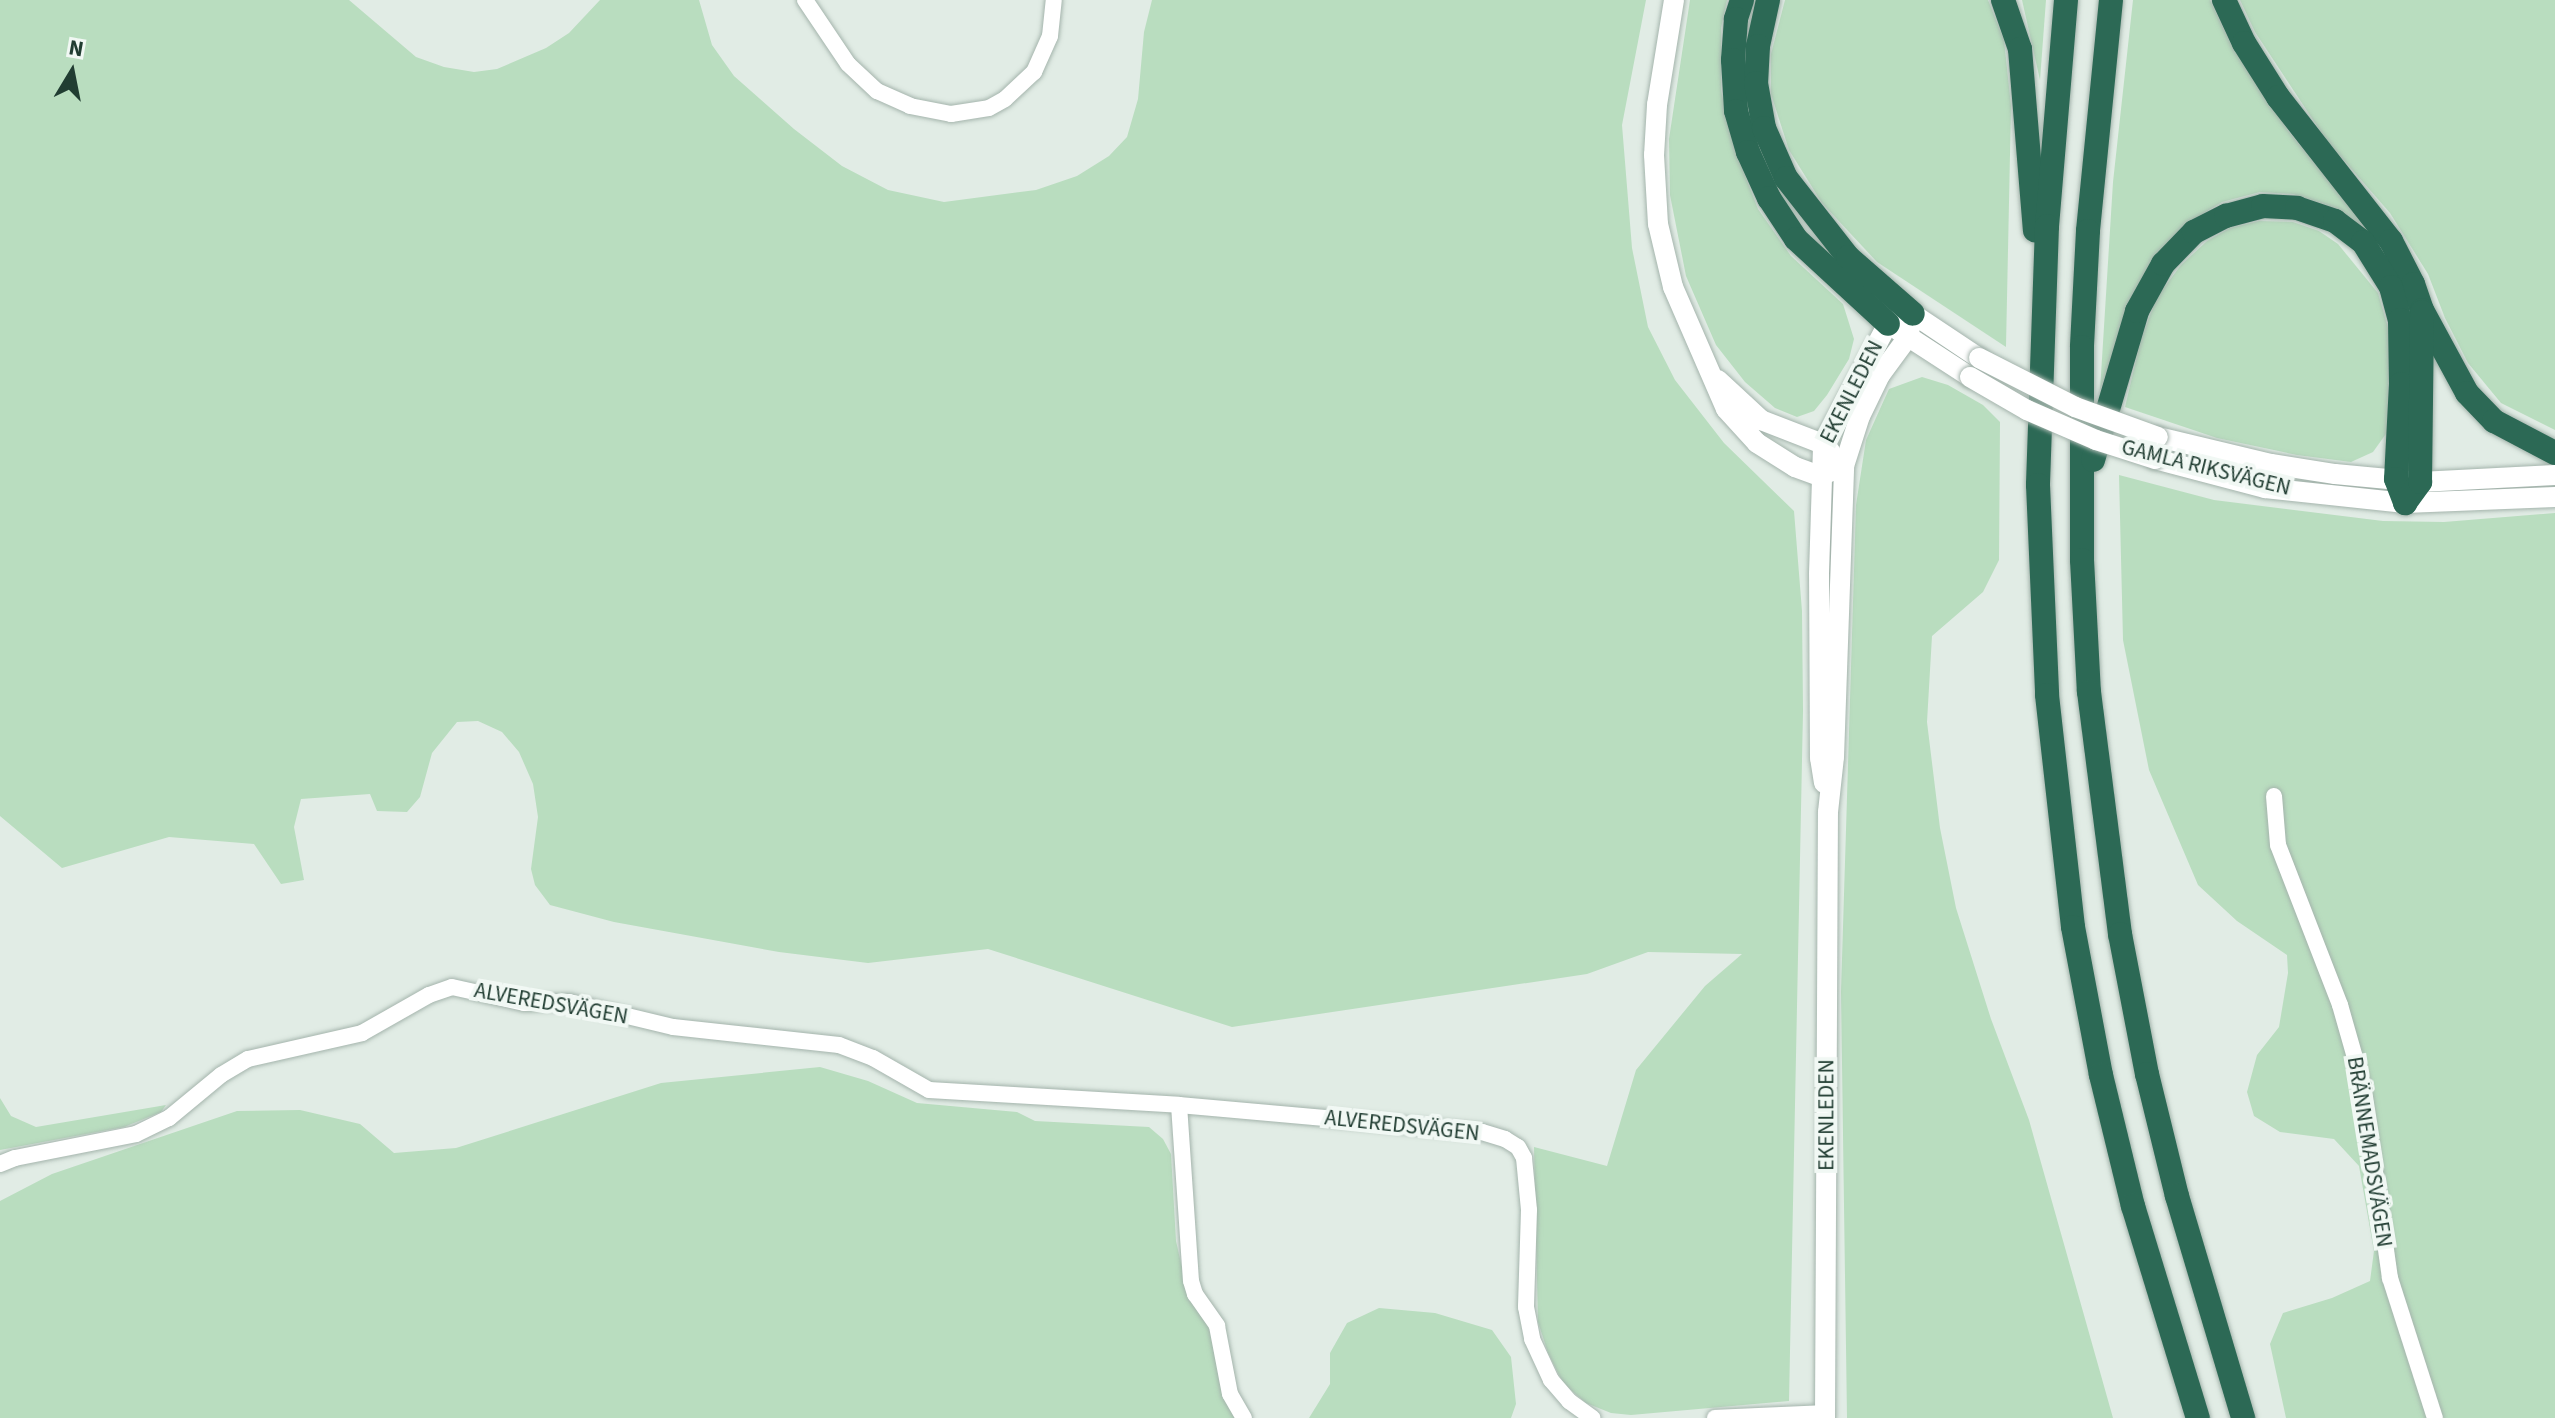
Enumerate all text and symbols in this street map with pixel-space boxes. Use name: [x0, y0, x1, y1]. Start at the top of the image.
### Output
text: N: [66, 31, 86, 65]
north arrow: [32, 32, 112, 112]
street label: EKENLEDEN: [1815, 336, 1889, 448]
street label: GAMLA RIKSVÄGEN: [2119, 434, 2293, 502]
street label: ALVEREDSVÄGEN: [472, 978, 630, 1030]
street label: BRÄNNEMADSVÄGEN: [2341, 1055, 2397, 1249]
street label: EKENLEDEN: [1814, 1059, 1840, 1171]
street label: ALVEREDSVÄGEN: [1323, 1105, 1481, 1147]

